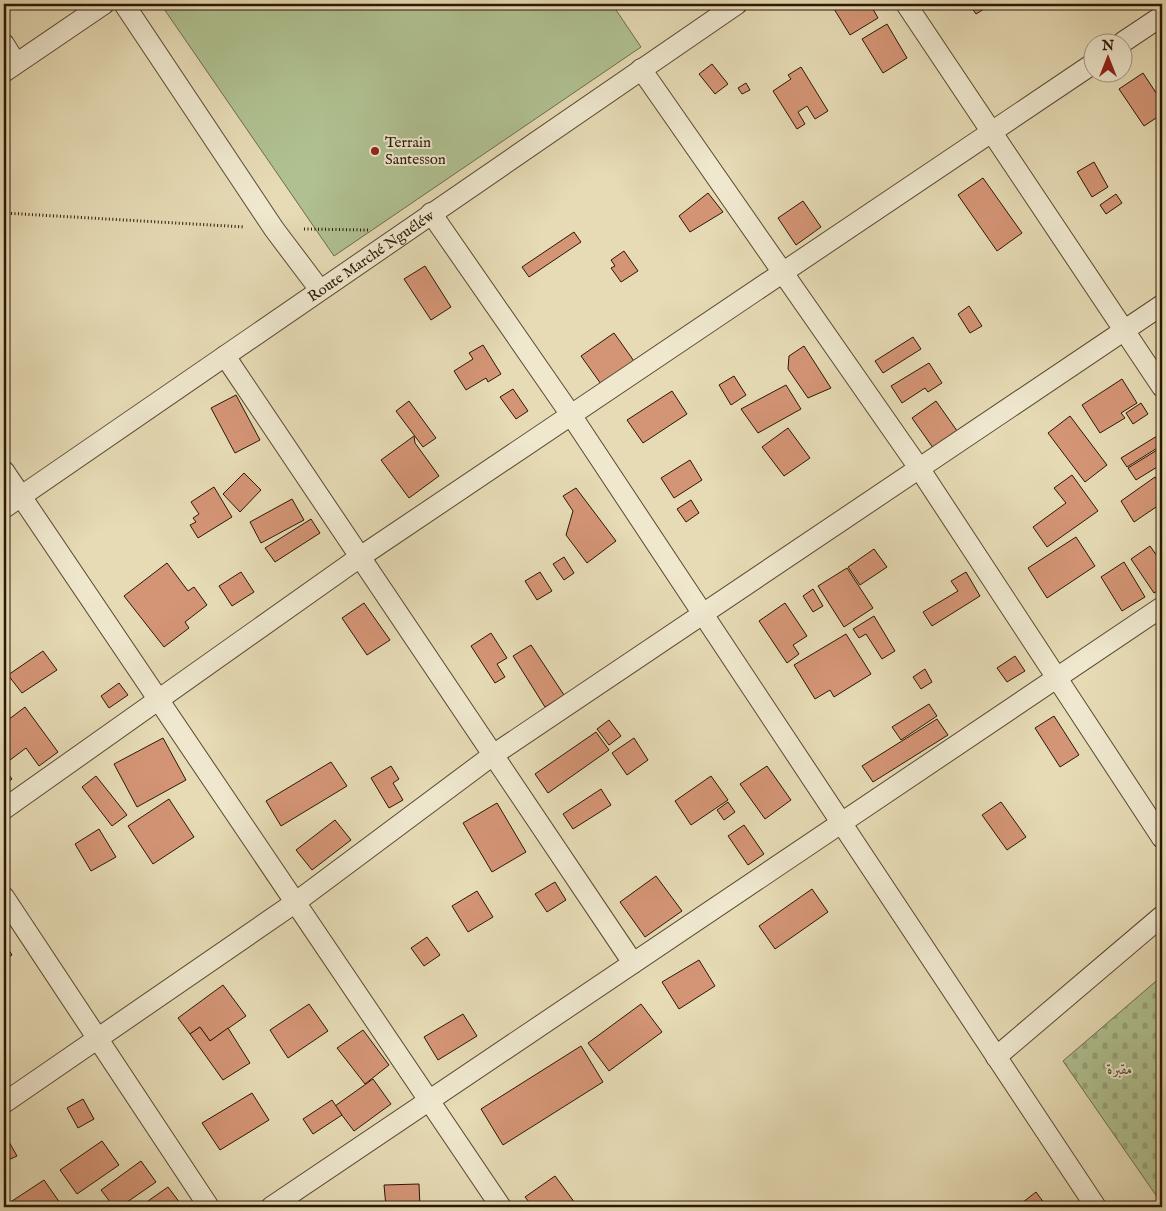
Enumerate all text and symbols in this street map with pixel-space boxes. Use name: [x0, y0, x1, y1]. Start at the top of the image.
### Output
north arrow: [1084, 32, 1134, 82]
text: N: [1101, 37, 1114, 55]
place label: Terrain Santesson: [385, 133, 446, 169]
marker: Terrain Santesson: [369, 145, 381, 157]
street label: Route Marché Nguéléw: [304, 205, 439, 306]
park label: مقبرة: [1106, 1060, 1133, 1079]

